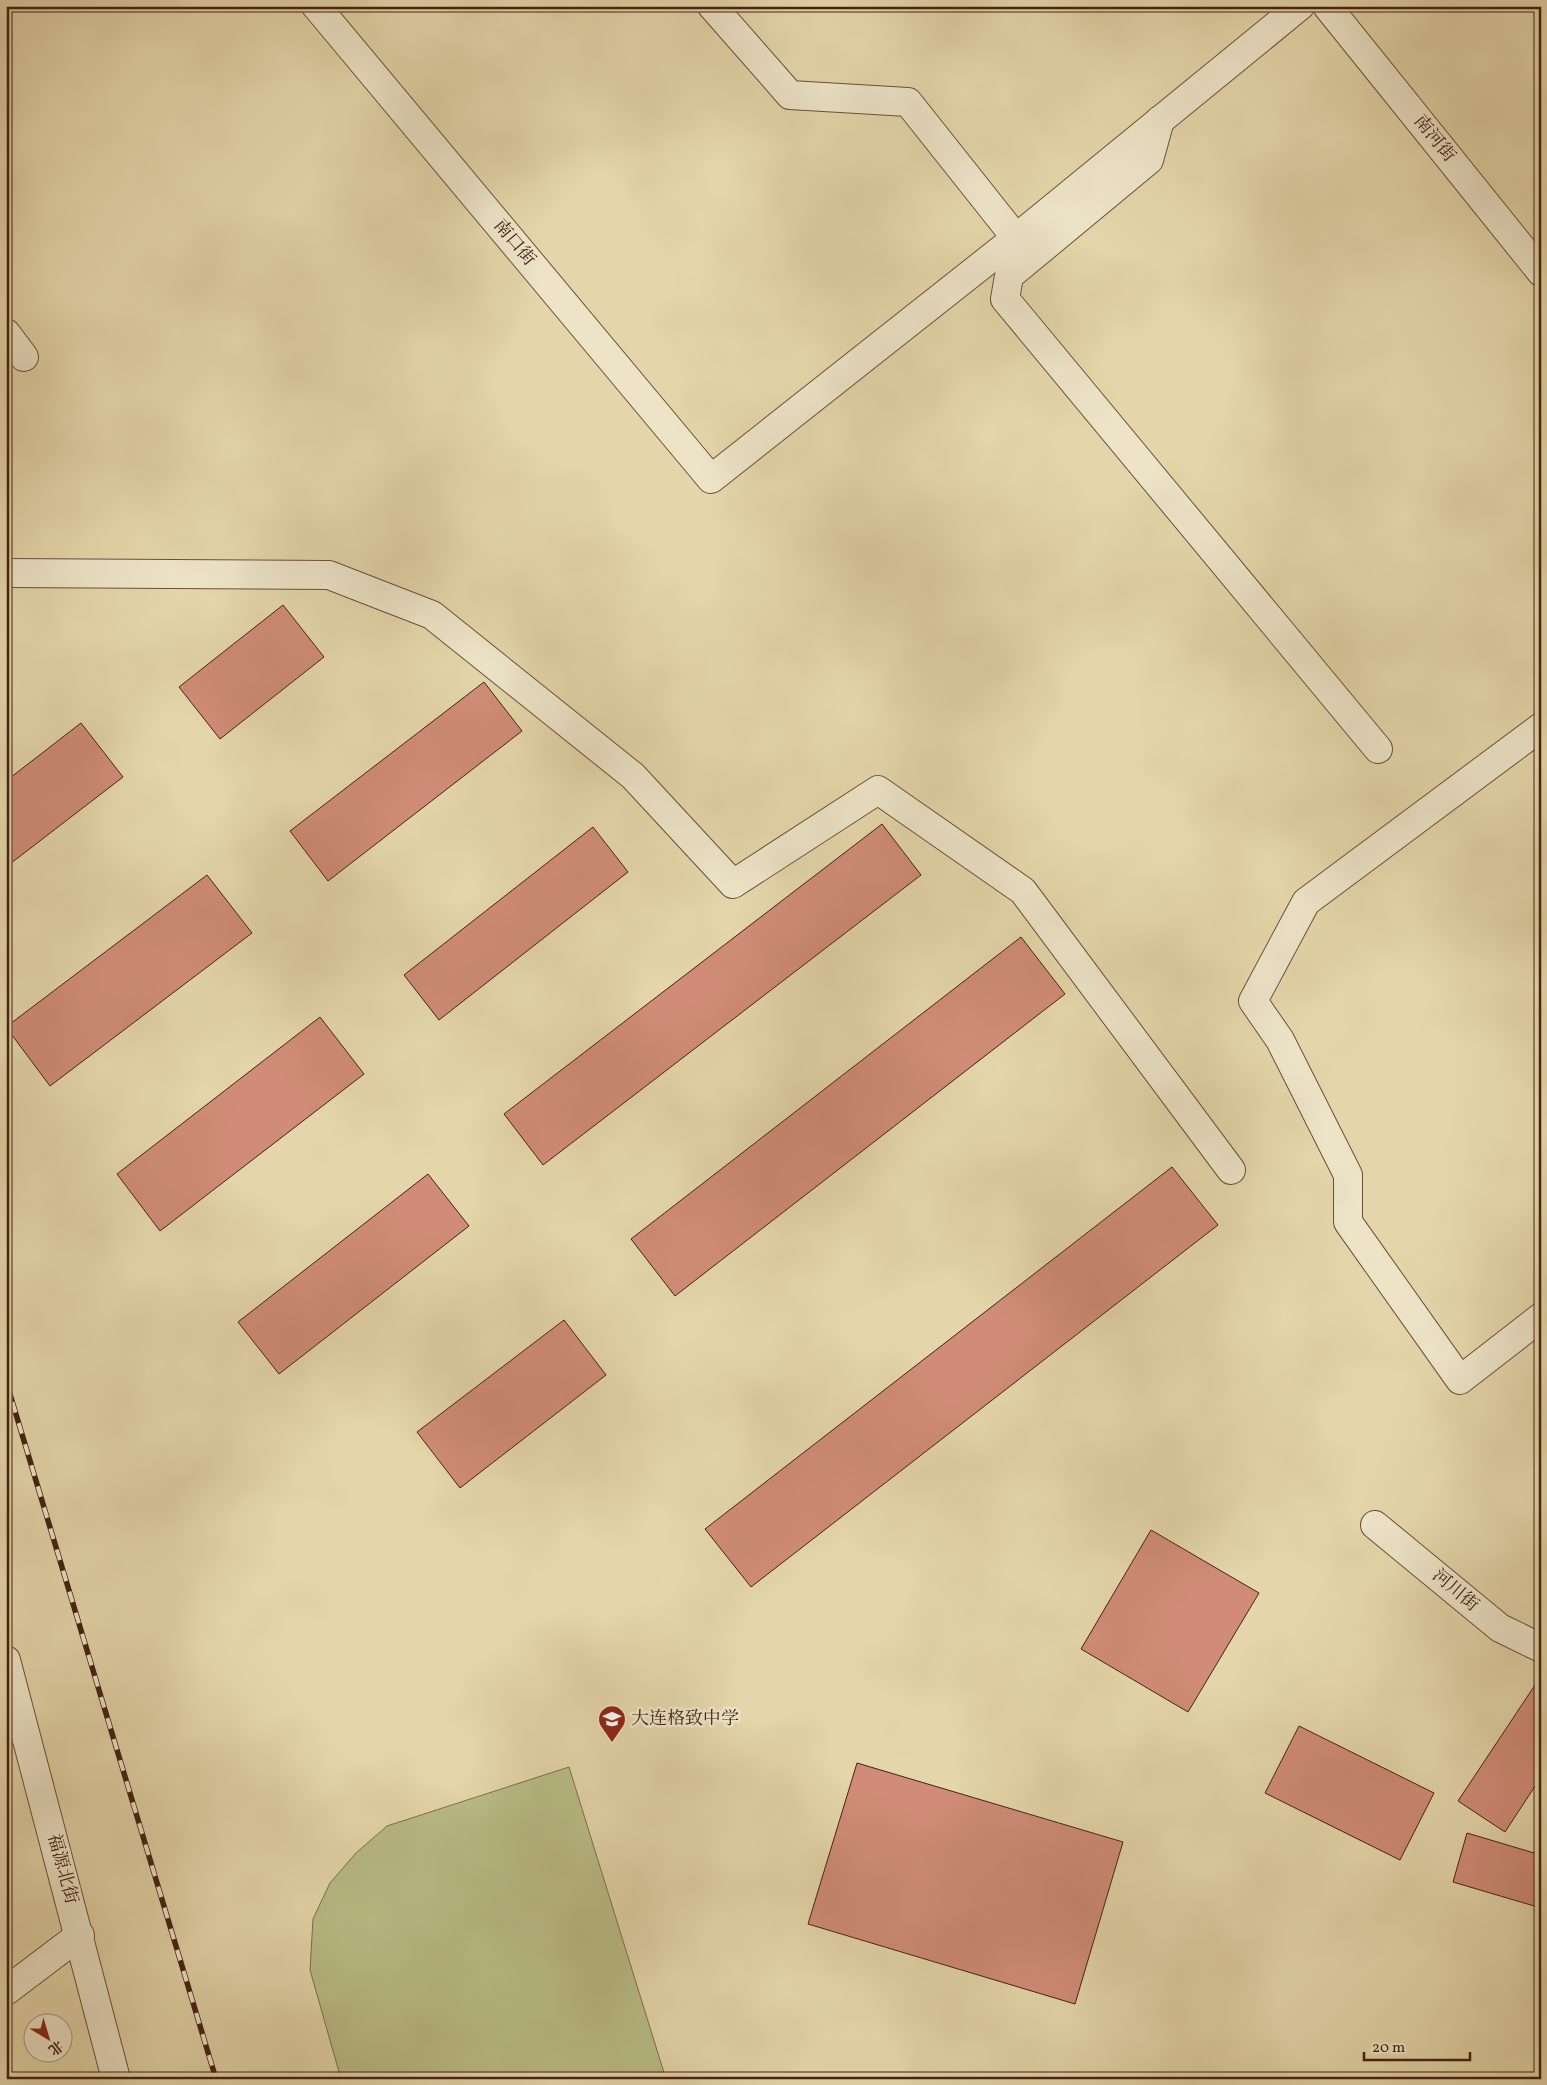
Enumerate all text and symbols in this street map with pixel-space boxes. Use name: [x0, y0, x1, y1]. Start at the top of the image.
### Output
street label: 南河街: [1407, 110, 1461, 168]
street label: 南口街: [487, 214, 541, 272]
street label: 河川街: [1426, 1564, 1484, 1618]
school or university icon: 大连格致中学: [597, 1704, 627, 1743]
place label: 大连格致中学: [631, 1707, 739, 1732]
street label: 福源北街: [41, 1831, 83, 1907]
north arrow: [22, 2012, 72, 2062]
scale bar: [1364, 2030, 1471, 2062]
text: 北: [44, 2035, 66, 2059]
text: 20 m: [1372, 2038, 1405, 2059]

